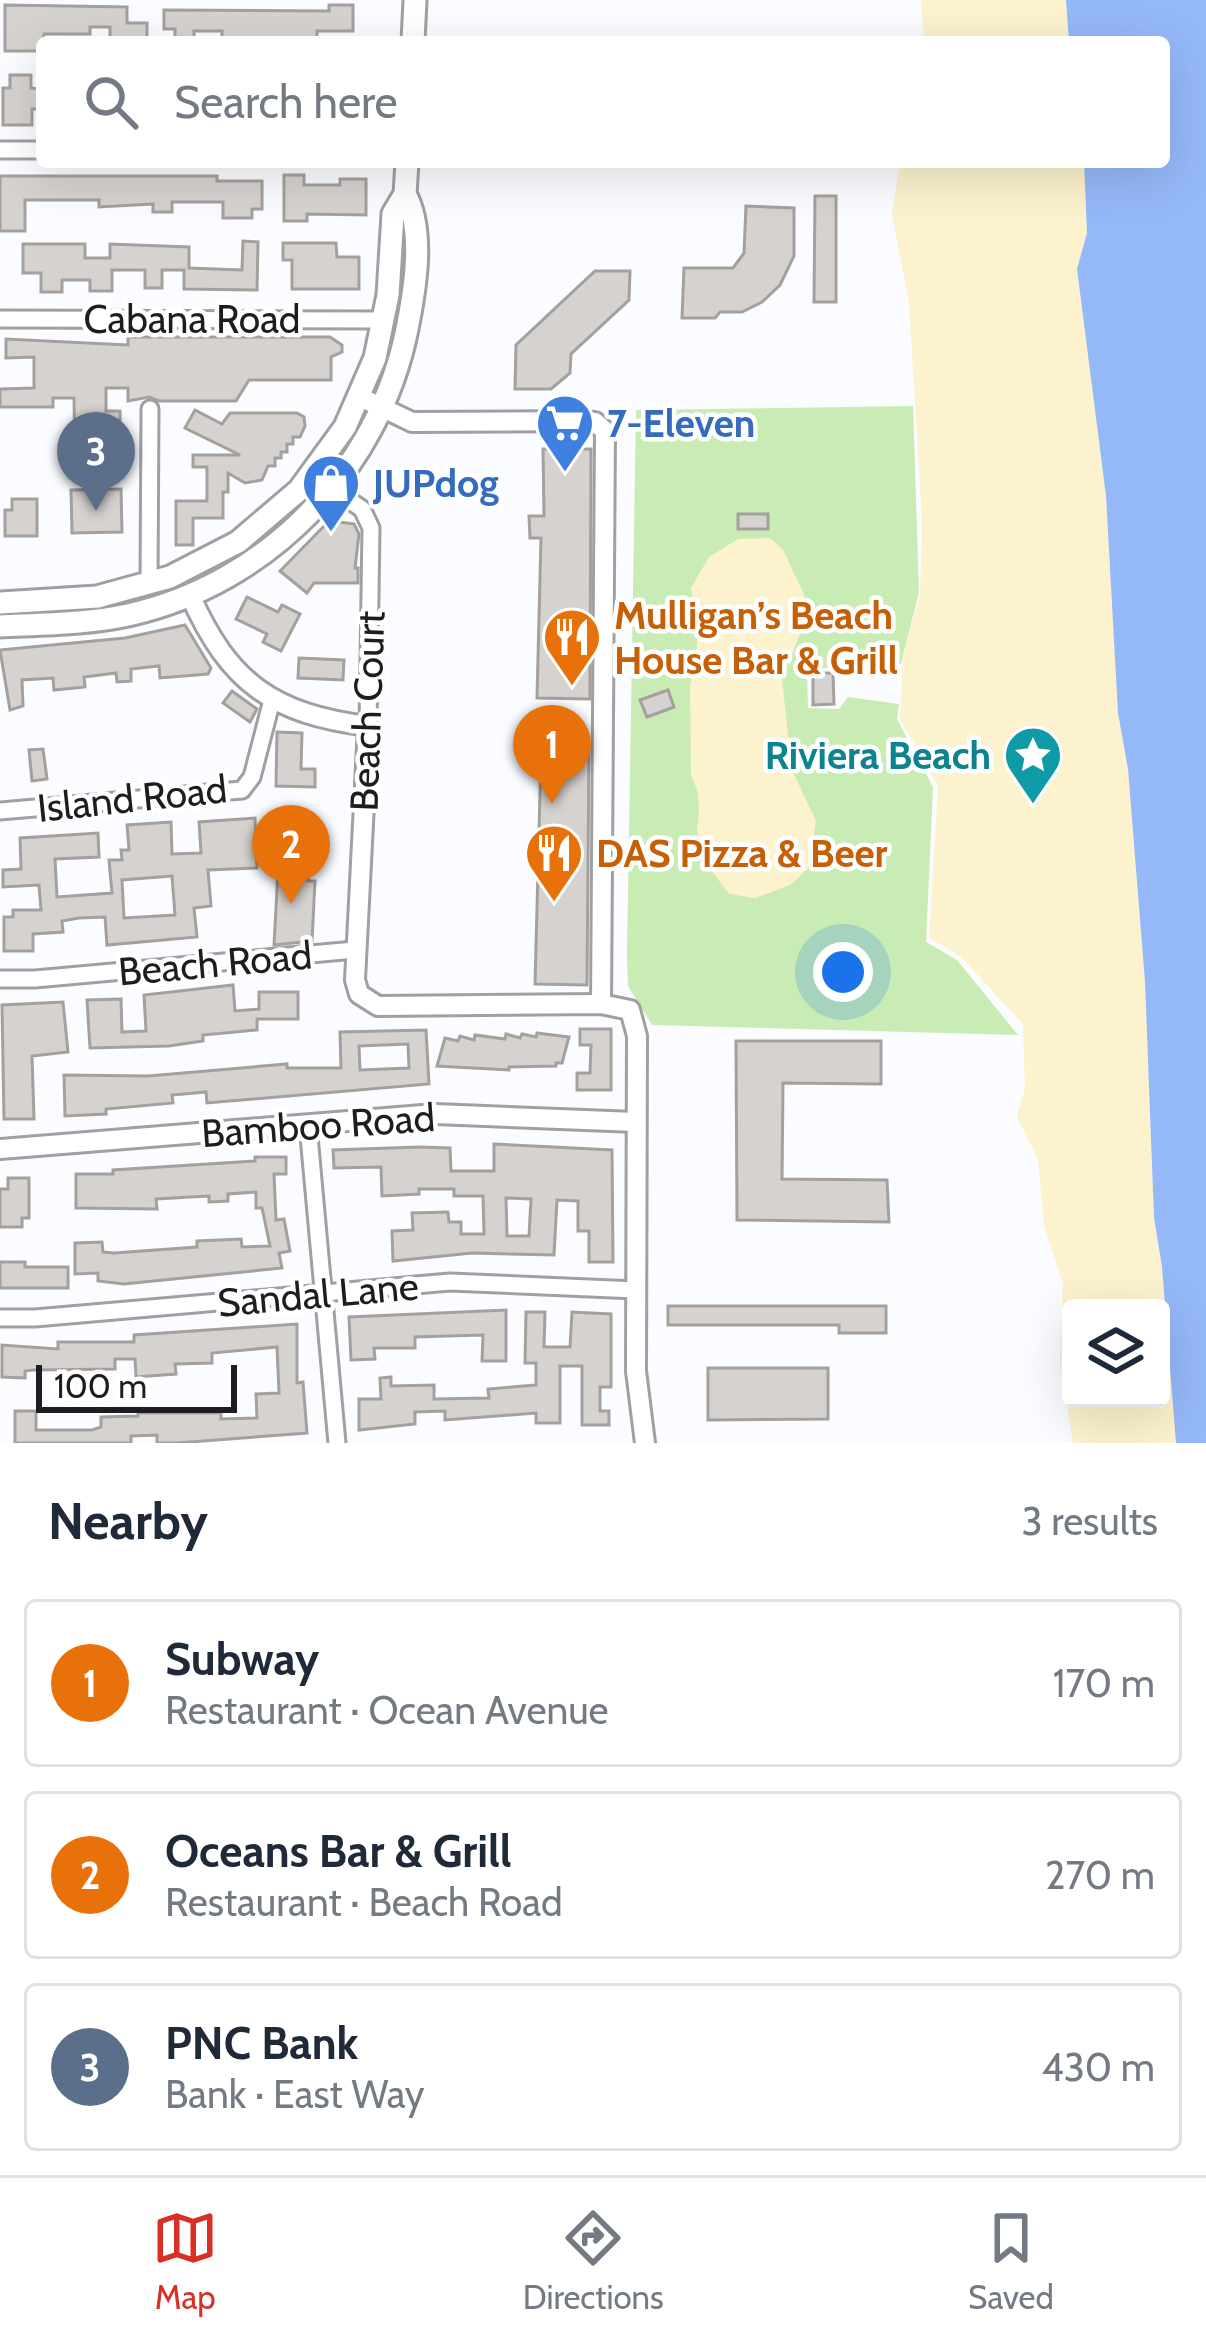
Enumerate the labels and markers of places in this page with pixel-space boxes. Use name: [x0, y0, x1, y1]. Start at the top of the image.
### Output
supermarket icon: 7-Eleven: [534, 392, 596, 474]
place label: 7-Eleven: [607, 399, 755, 447]
pin: 3: [57, 412, 135, 511]
shop icon: JUPdog: [300, 452, 362, 534]
place label: JUPdog: [372, 459, 499, 507]
place label: Mulligan’s Beach House Bar & Grill: [614, 591, 898, 684]
restaurant icon: Mulligan’s Beach House Bar & Grill: [541, 606, 603, 688]
pin: 1: [513, 705, 591, 804]
place icon: Riviera Beach: [1002, 724, 1064, 806]
place label: Riviera Beach: [765, 731, 991, 779]
pin: 2: [252, 805, 330, 904]
restaurant icon: DAS Pizza & Beer: [523, 822, 585, 904]
place label: DAS Pizza & Beer: [596, 829, 888, 877]

